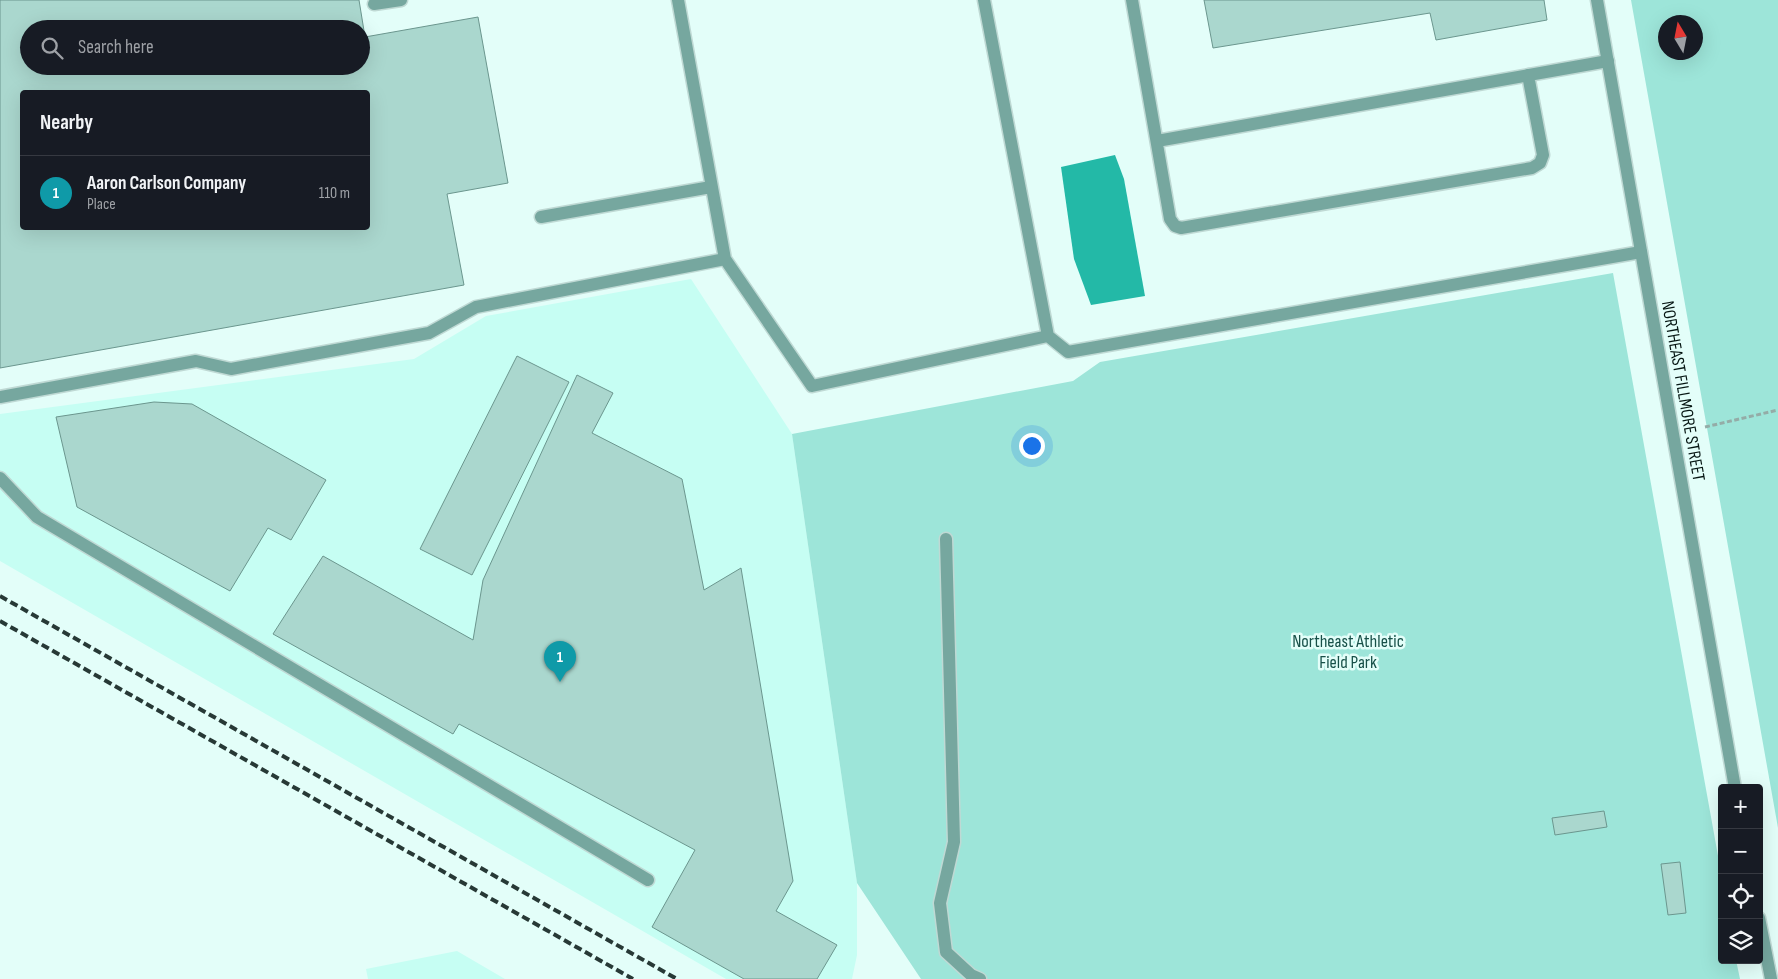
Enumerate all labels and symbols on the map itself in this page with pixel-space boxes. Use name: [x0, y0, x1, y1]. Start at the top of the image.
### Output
north arrow: [1658, 15, 1703, 60]
street label: NORTHEAST FILLMORE STREET: [1657, 299, 1709, 483]
your location: [1019, 433, 1045, 459]
park label: Northeast Athletic Field Park: [1292, 631, 1404, 673]
pin: 1: [544, 641, 576, 682]

